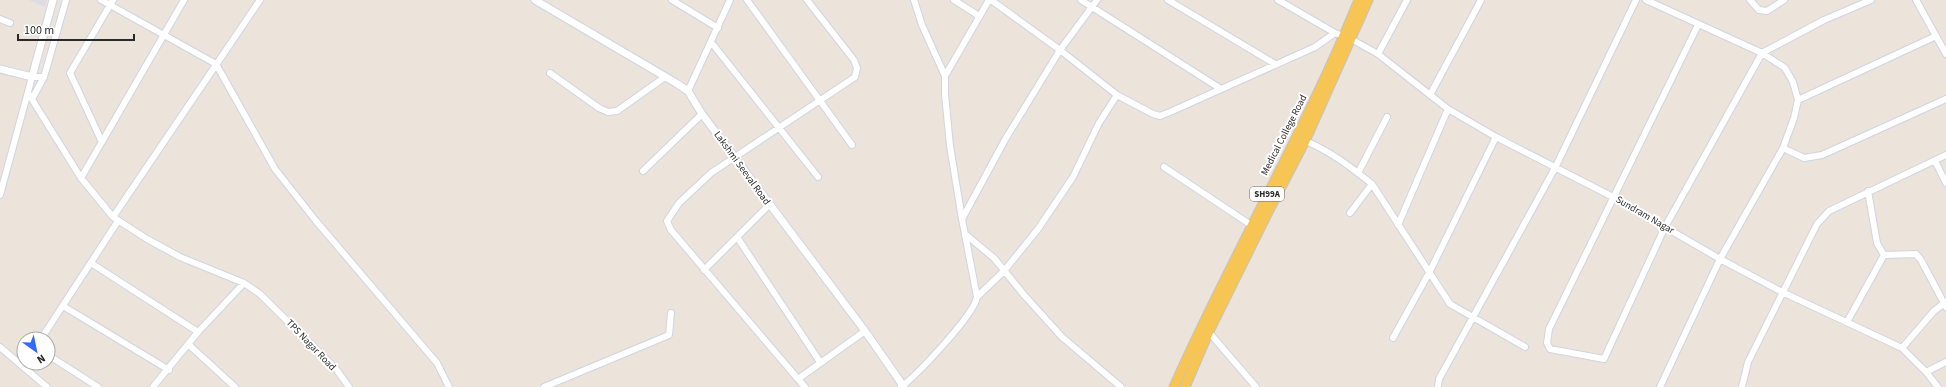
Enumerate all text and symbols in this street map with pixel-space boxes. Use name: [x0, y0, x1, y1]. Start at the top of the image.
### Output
scale bar: [18, 16, 134, 42]
text: 100 m: [24, 22, 54, 39]
street label: Medical College Road: [1258, 92, 1310, 178]
street label: Lakshmi Seeval Road: [710, 128, 774, 208]
road number: SH99A: [1250, 187, 1284, 201]
street label: Sundram Nagar: [1613, 193, 1677, 238]
street label: TPS Nagar Road: [283, 316, 339, 374]
north arrow: [16, 331, 56, 371]
text: N: [34, 351, 48, 367]

